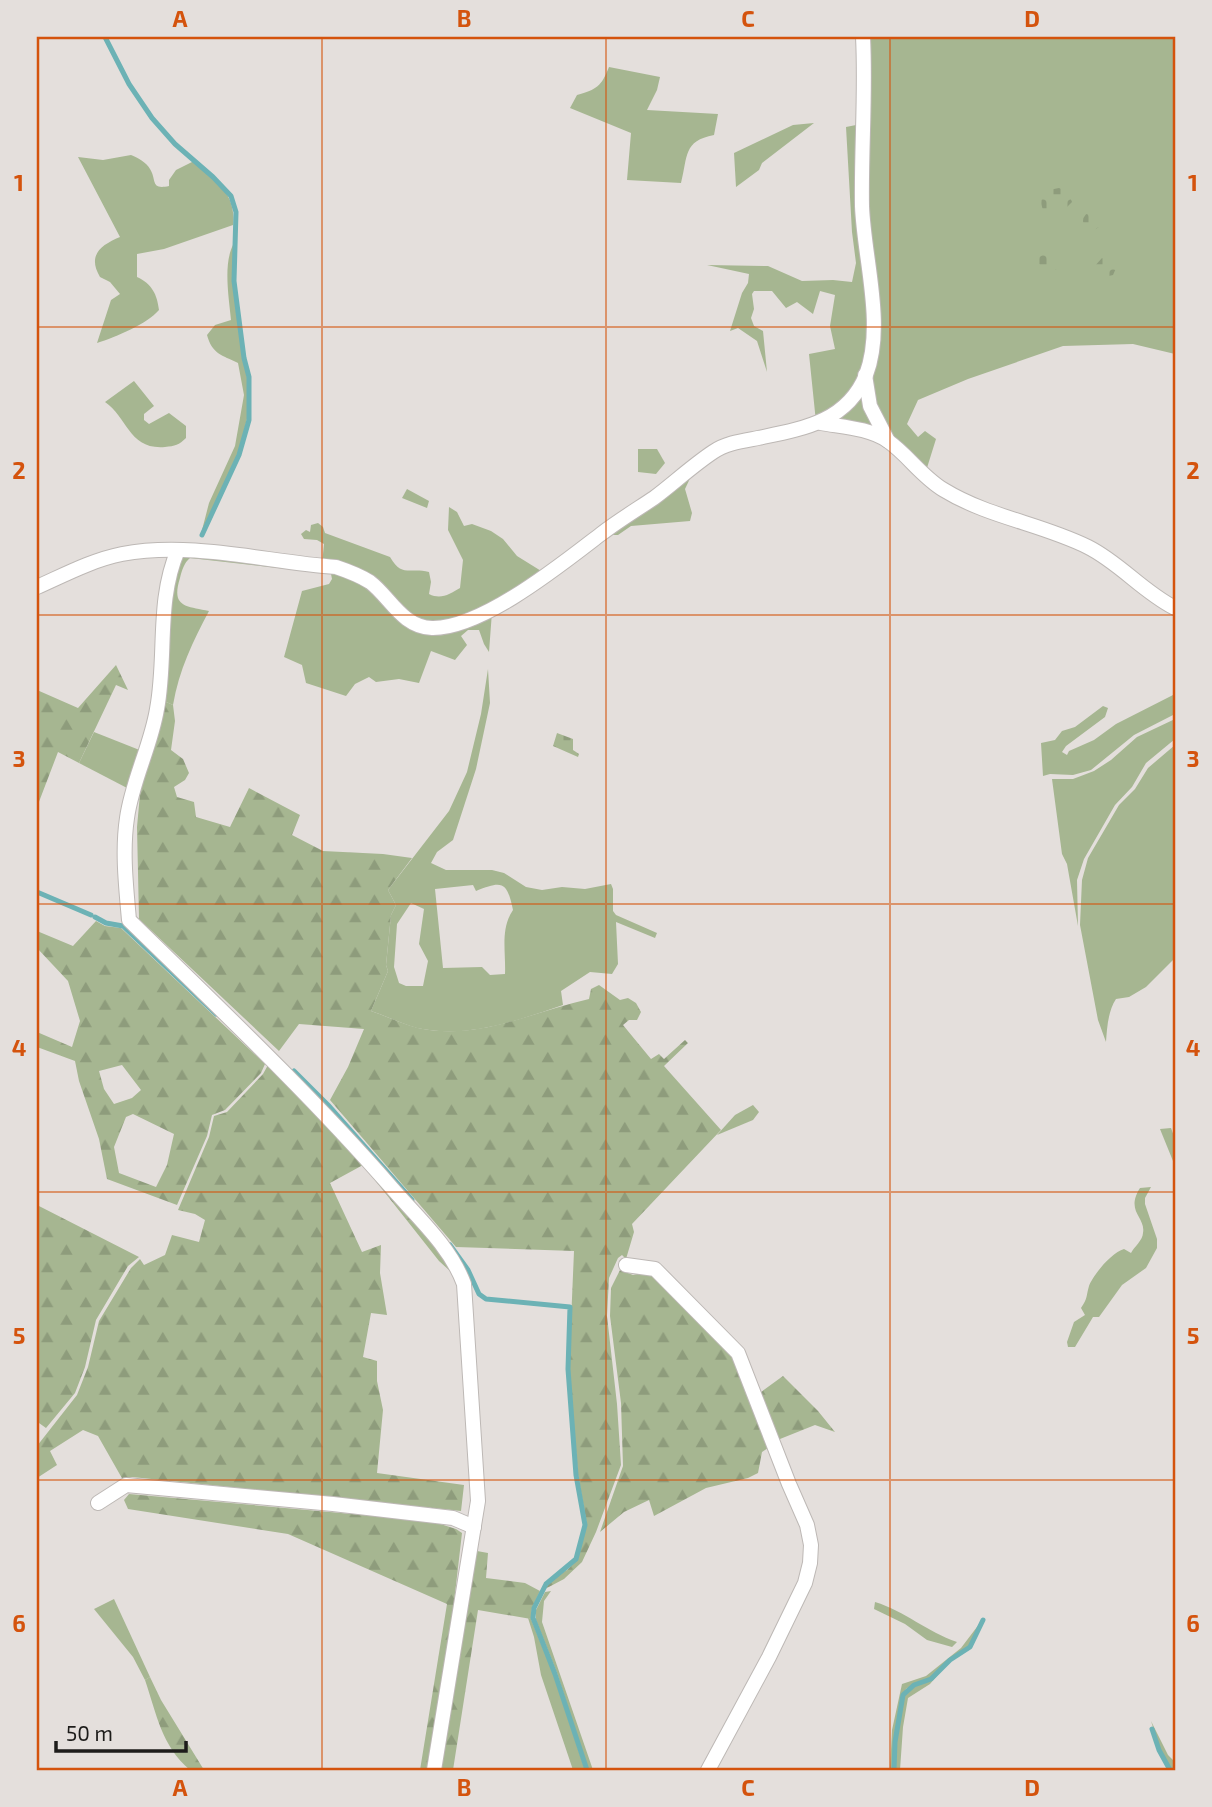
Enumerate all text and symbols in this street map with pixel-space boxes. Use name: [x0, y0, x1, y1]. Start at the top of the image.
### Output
text: A: [172, 4, 188, 32]
text: B: [457, 4, 471, 32]
text: C: [741, 4, 755, 32]
text: D: [1024, 4, 1040, 32]
text: 1: [14, 168, 24, 196]
text: 1: [1188, 168, 1198, 196]
text: 2: [12, 456, 26, 484]
text: 2: [1186, 456, 1200, 484]
text: 3: [12, 744, 26, 772]
text: 3: [1186, 744, 1200, 772]
text: 4: [12, 1033, 26, 1061]
text: 4: [1186, 1033, 1200, 1061]
text: 5: [13, 1321, 25, 1349]
text: 5: [1187, 1321, 1199, 1349]
text: 6: [12, 1609, 26, 1637]
text: 6: [1186, 1609, 1200, 1637]
scale bar: [56, 1709, 186, 1753]
text: 50 m: [66, 1720, 113, 1745]
text: A: [172, 1773, 188, 1801]
text: B: [457, 1773, 471, 1801]
text: C: [741, 1773, 755, 1801]
text: D: [1024, 1773, 1040, 1801]

